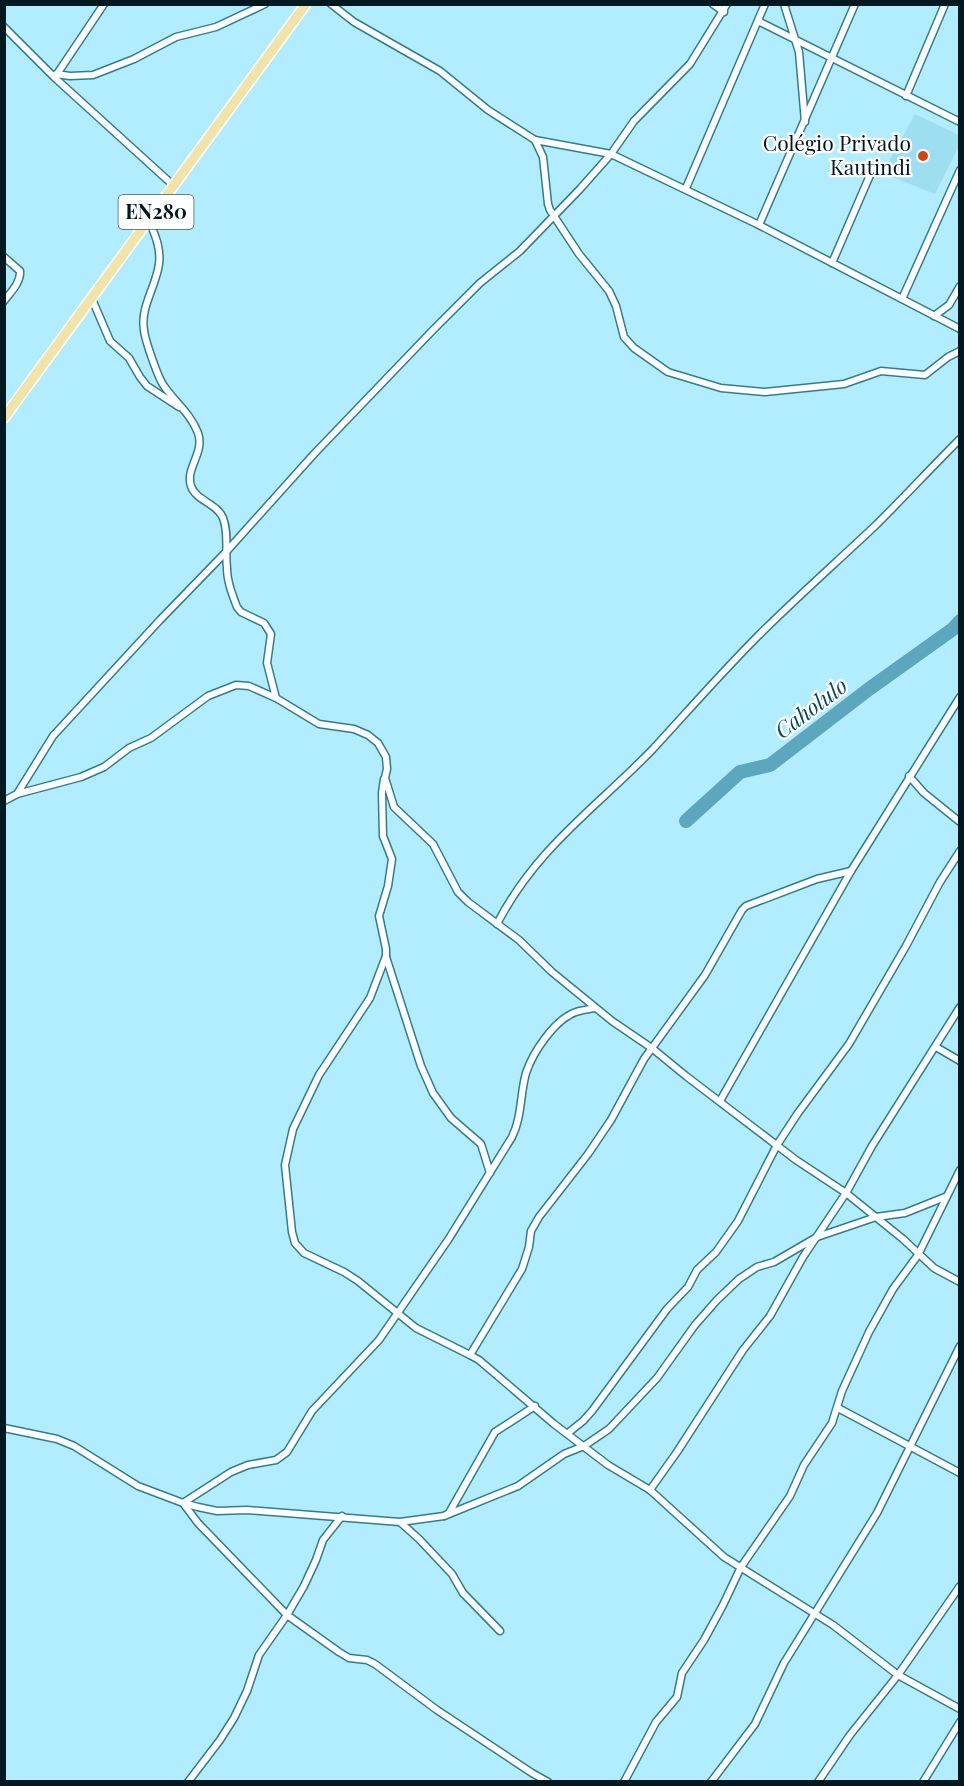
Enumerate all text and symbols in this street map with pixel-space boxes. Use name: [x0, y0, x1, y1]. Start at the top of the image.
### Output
place label: Colégio Privado Kautindi: [763, 128, 911, 180]
marker: Colégio Privado Kautindi: [916, 149, 930, 163]
road number: EN280: [118, 195, 194, 229]
water label: Caholulo: [768, 670, 853, 745]

